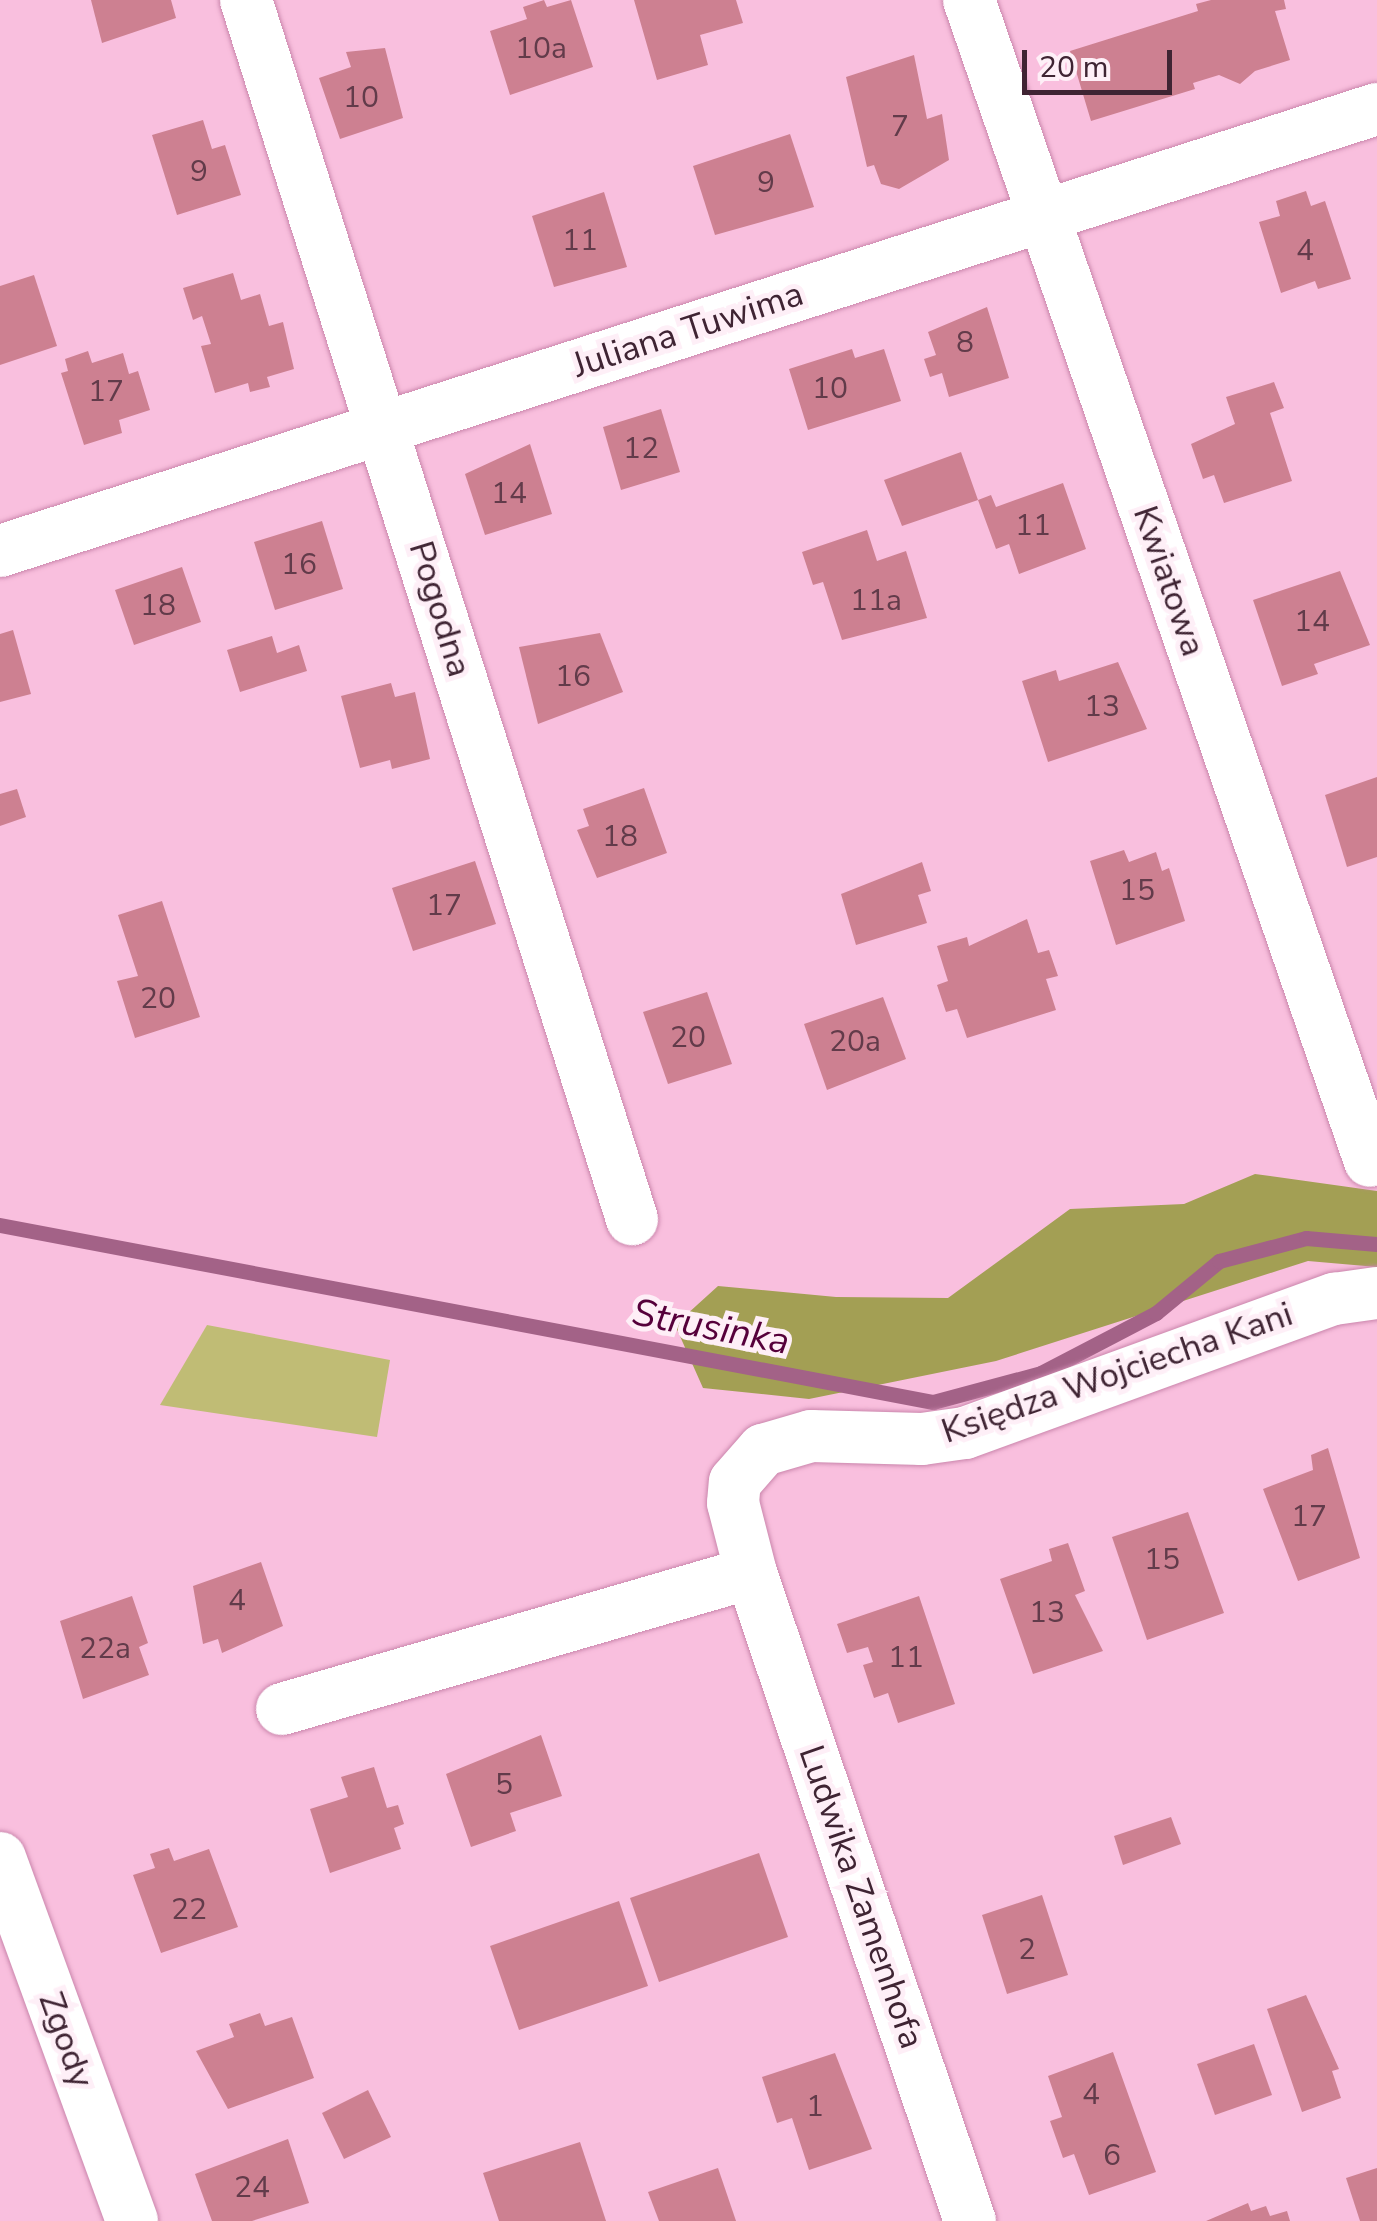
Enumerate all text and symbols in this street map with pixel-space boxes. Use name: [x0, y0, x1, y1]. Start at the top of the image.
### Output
scale bar: [1027, 30, 1177, 92]
house number: 10a: [515, 31, 567, 67]
text: 20 m: [1039, 47, 1108, 88]
house number: 10: [343, 80, 379, 116]
house number: 7: [891, 109, 909, 145]
house number: 9: [190, 154, 208, 190]
house number: 9: [757, 165, 775, 201]
house number: 11: [562, 223, 598, 259]
house number: 4: [1296, 233, 1314, 269]
street label: Juliana Tuwima: [568, 273, 808, 387]
house number: 8: [956, 325, 974, 361]
house number: 10: [812, 371, 848, 407]
house number: 17: [88, 374, 124, 410]
house number: 12: [623, 431, 659, 467]
house number: 14: [491, 476, 527, 512]
street label: Kwiatowa: [1124, 500, 1214, 662]
house number: 11: [1015, 508, 1051, 544]
street label: Pogodna: [400, 536, 480, 682]
house number: 16: [281, 547, 317, 583]
house number: 11a: [850, 583, 902, 619]
house number: 18: [140, 588, 176, 624]
house number: 14: [1294, 604, 1330, 640]
house number: 16: [555, 659, 591, 695]
house number: 13: [1084, 689, 1120, 725]
house number: 18: [602, 819, 638, 855]
house number: 15: [1119, 873, 1155, 909]
house number: 17: [426, 888, 462, 924]
house number: 20: [140, 981, 176, 1017]
house number: 20: [670, 1020, 706, 1056]
house number: 20a: [829, 1024, 881, 1060]
water label: Strusinka: [629, 1289, 793, 1365]
street label: Księdza Wojciecha Kani: [936, 1293, 1298, 1453]
house number: 17: [1291, 1499, 1327, 1535]
house number: 15: [1144, 1542, 1180, 1578]
house number: 4: [228, 1583, 246, 1619]
house number: 13: [1029, 1595, 1065, 1631]
house number: 22a: [79, 1631, 131, 1667]
house number: 11: [888, 1640, 924, 1676]
street label: Ludwika Zamenhofa: [789, 1740, 933, 2054]
house number: 5: [495, 1767, 513, 1803]
house number: 22: [171, 1892, 207, 1928]
house number: 2: [1018, 1932, 1036, 1968]
street label: Zgody: [29, 1987, 103, 2093]
house number: 4: [1082, 2077, 1100, 2113]
house number: 1: [806, 2089, 824, 2125]
house number: 6: [1103, 2138, 1121, 2174]
house number: 24: [234, 2170, 270, 2206]

